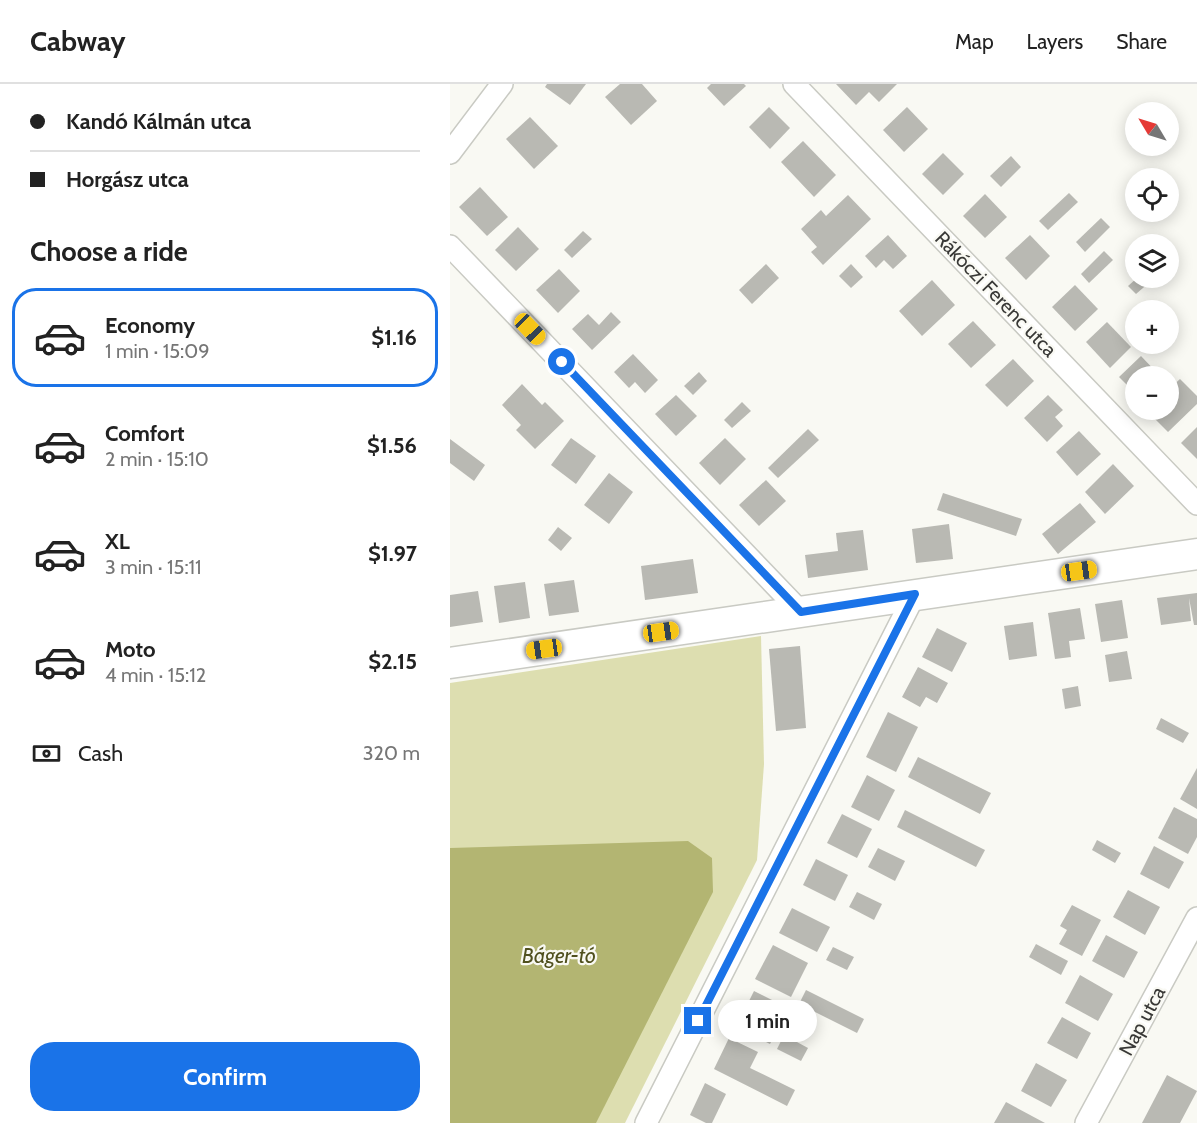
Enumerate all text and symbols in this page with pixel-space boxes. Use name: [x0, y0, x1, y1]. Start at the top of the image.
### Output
text: Cabway: [30, 24, 125, 58]
text: Map: [955, 29, 994, 54]
text: Layers: [1027, 29, 1083, 54]
text: Share: [1116, 29, 1167, 54]
north arrow: [1125, 102, 1179, 156]
map controls: [1125, 102, 1179, 420]
text: Kandó Kálmán utca: [66, 108, 251, 135]
text: Horgász utca: [66, 166, 189, 193]
button: locate: [1125, 168, 1179, 222]
street label: Rákóczi Ferenc utca: [930, 226, 1062, 362]
button: layers: [1125, 234, 1179, 288]
text: Choose a ride: [30, 235, 188, 268]
button: +: [1125, 300, 1179, 354]
car: [511, 310, 549, 348]
icon: car: [33, 311, 87, 365]
text: Economy: [105, 312, 195, 339]
text: $1.16: [371, 324, 417, 351]
text: 1 min · 15:09: [105, 339, 210, 363]
route start: [548, 348, 575, 375]
button: −: [1125, 366, 1179, 420]
icon: car: [33, 419, 87, 473]
text: Comfort: [105, 420, 184, 447]
text: $1.56: [367, 432, 417, 459]
text: 2 min · 15:10: [105, 447, 209, 471]
icon: car: [33, 527, 87, 581]
text: XL: [105, 528, 130, 555]
text: $1.97: [368, 540, 417, 567]
text: 3 min · 15:11: [105, 555, 202, 579]
car: [1060, 560, 1098, 582]
car: [642, 621, 680, 643]
icon: car: [33, 635, 87, 689]
text: Moto: [105, 636, 156, 663]
car: [525, 638, 563, 660]
text: $2.15: [368, 648, 417, 675]
text: 4 min · 15:12: [105, 663, 206, 687]
icon: cash: [30, 737, 63, 770]
text: Cash: [78, 740, 123, 767]
text: 320 m: [363, 741, 420, 765]
water label: Báger-tó: [522, 943, 596, 968]
street label: Nap utca: [1114, 982, 1170, 1060]
callout: 1 min: [719, 1000, 818, 1042]
route end: [684, 1007, 711, 1034]
text: 1 min: [745, 1009, 790, 1033]
button: Confirm: [30, 1042, 420, 1111]

